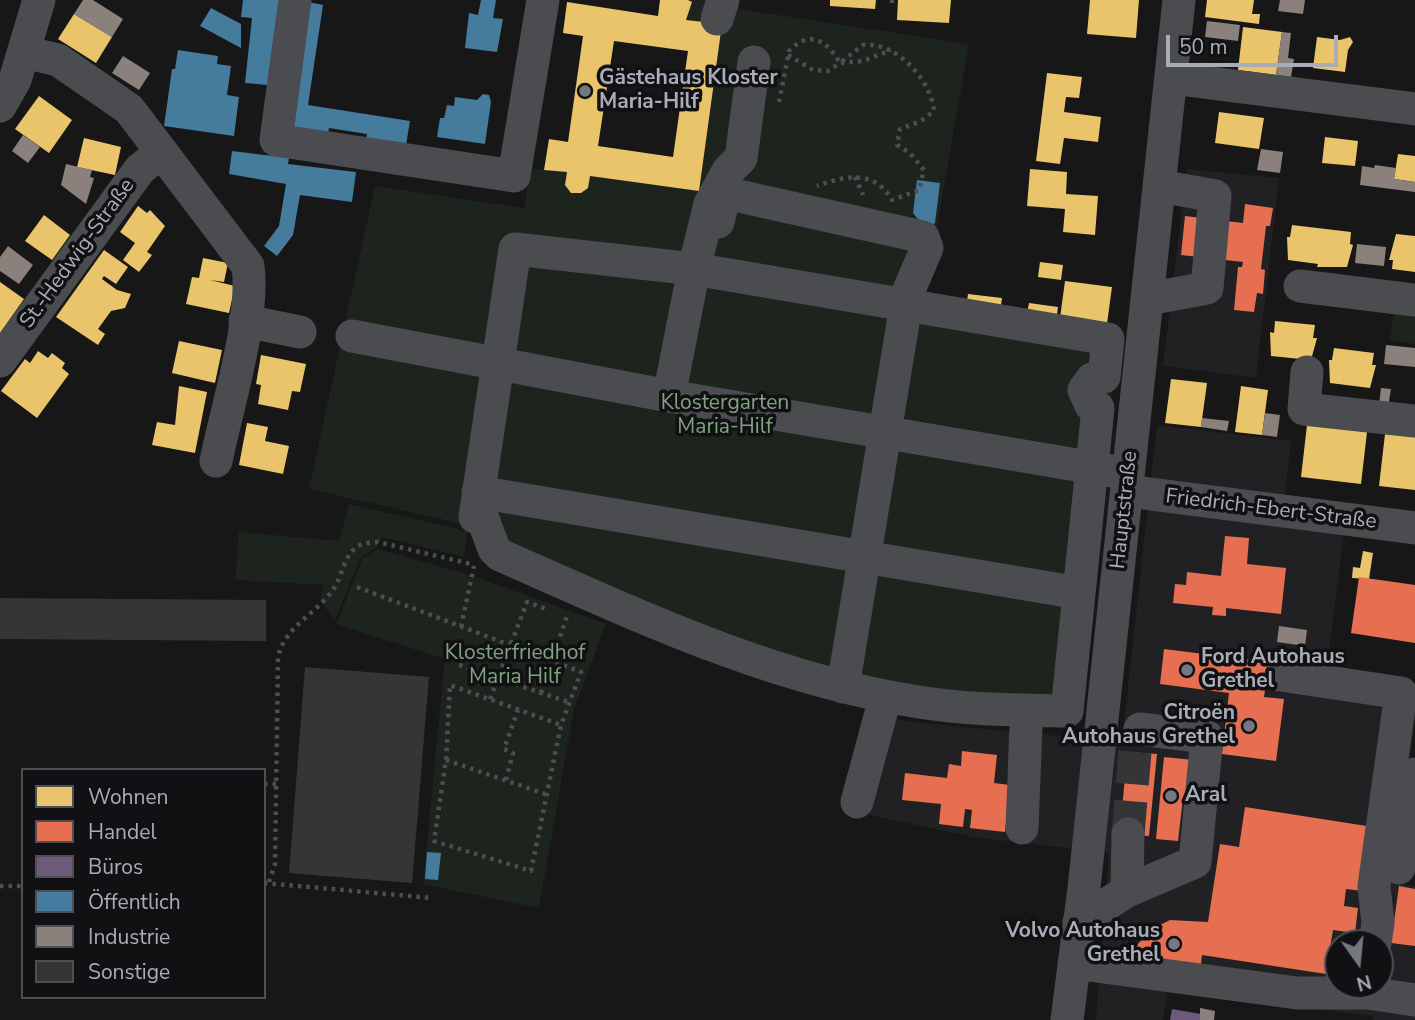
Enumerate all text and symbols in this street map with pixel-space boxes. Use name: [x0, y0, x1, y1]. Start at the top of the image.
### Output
scale bar: [1170, 21, 1342, 65]
text: 50 m: [1179, 33, 1228, 61]
place label: Gästehaus Kloster Maria-Hilf: [599, 66, 778, 116]
marker: Gästehaus Kloster Maria-Hilf: [577, 83, 593, 99]
street label: St.-Hedwig-Straße: [15, 174, 141, 334]
park label: Klostergarten Maria-Hilf: [661, 391, 789, 441]
street label: Hauptstraße: [1106, 450, 1144, 570]
street label: Friedrich-Ebert-Straße: [1164, 485, 1378, 535]
park label: Klosterfriedhof Maria Hilf: [445, 641, 585, 691]
place label: Ford Autohaus Grethel: [1201, 645, 1345, 695]
marker: Ford Autohaus Grethel: [1179, 662, 1195, 678]
place label: Citroën Autohaus Grethel: [1062, 701, 1235, 751]
marker: Citroën Autohaus Grethel: [1241, 718, 1257, 734]
legend: [21, 768, 266, 999]
text: Wohnen: [88, 783, 169, 811]
place label: Aral: [1185, 783, 1227, 809]
marker: Aral: [1163, 788, 1179, 804]
text: Handel: [88, 818, 157, 846]
text: Büros: [88, 853, 143, 881]
text: Öffentlich: [88, 888, 181, 916]
place label: Volvo Autohaus Grethel: [1005, 919, 1160, 969]
text: Industrie: [88, 923, 170, 951]
north arrow: [1324, 929, 1394, 999]
marker: Volvo Autohaus Grethel: [1166, 936, 1182, 952]
text: Sonstige: [88, 958, 170, 986]
text: N: [1354, 968, 1374, 997]

